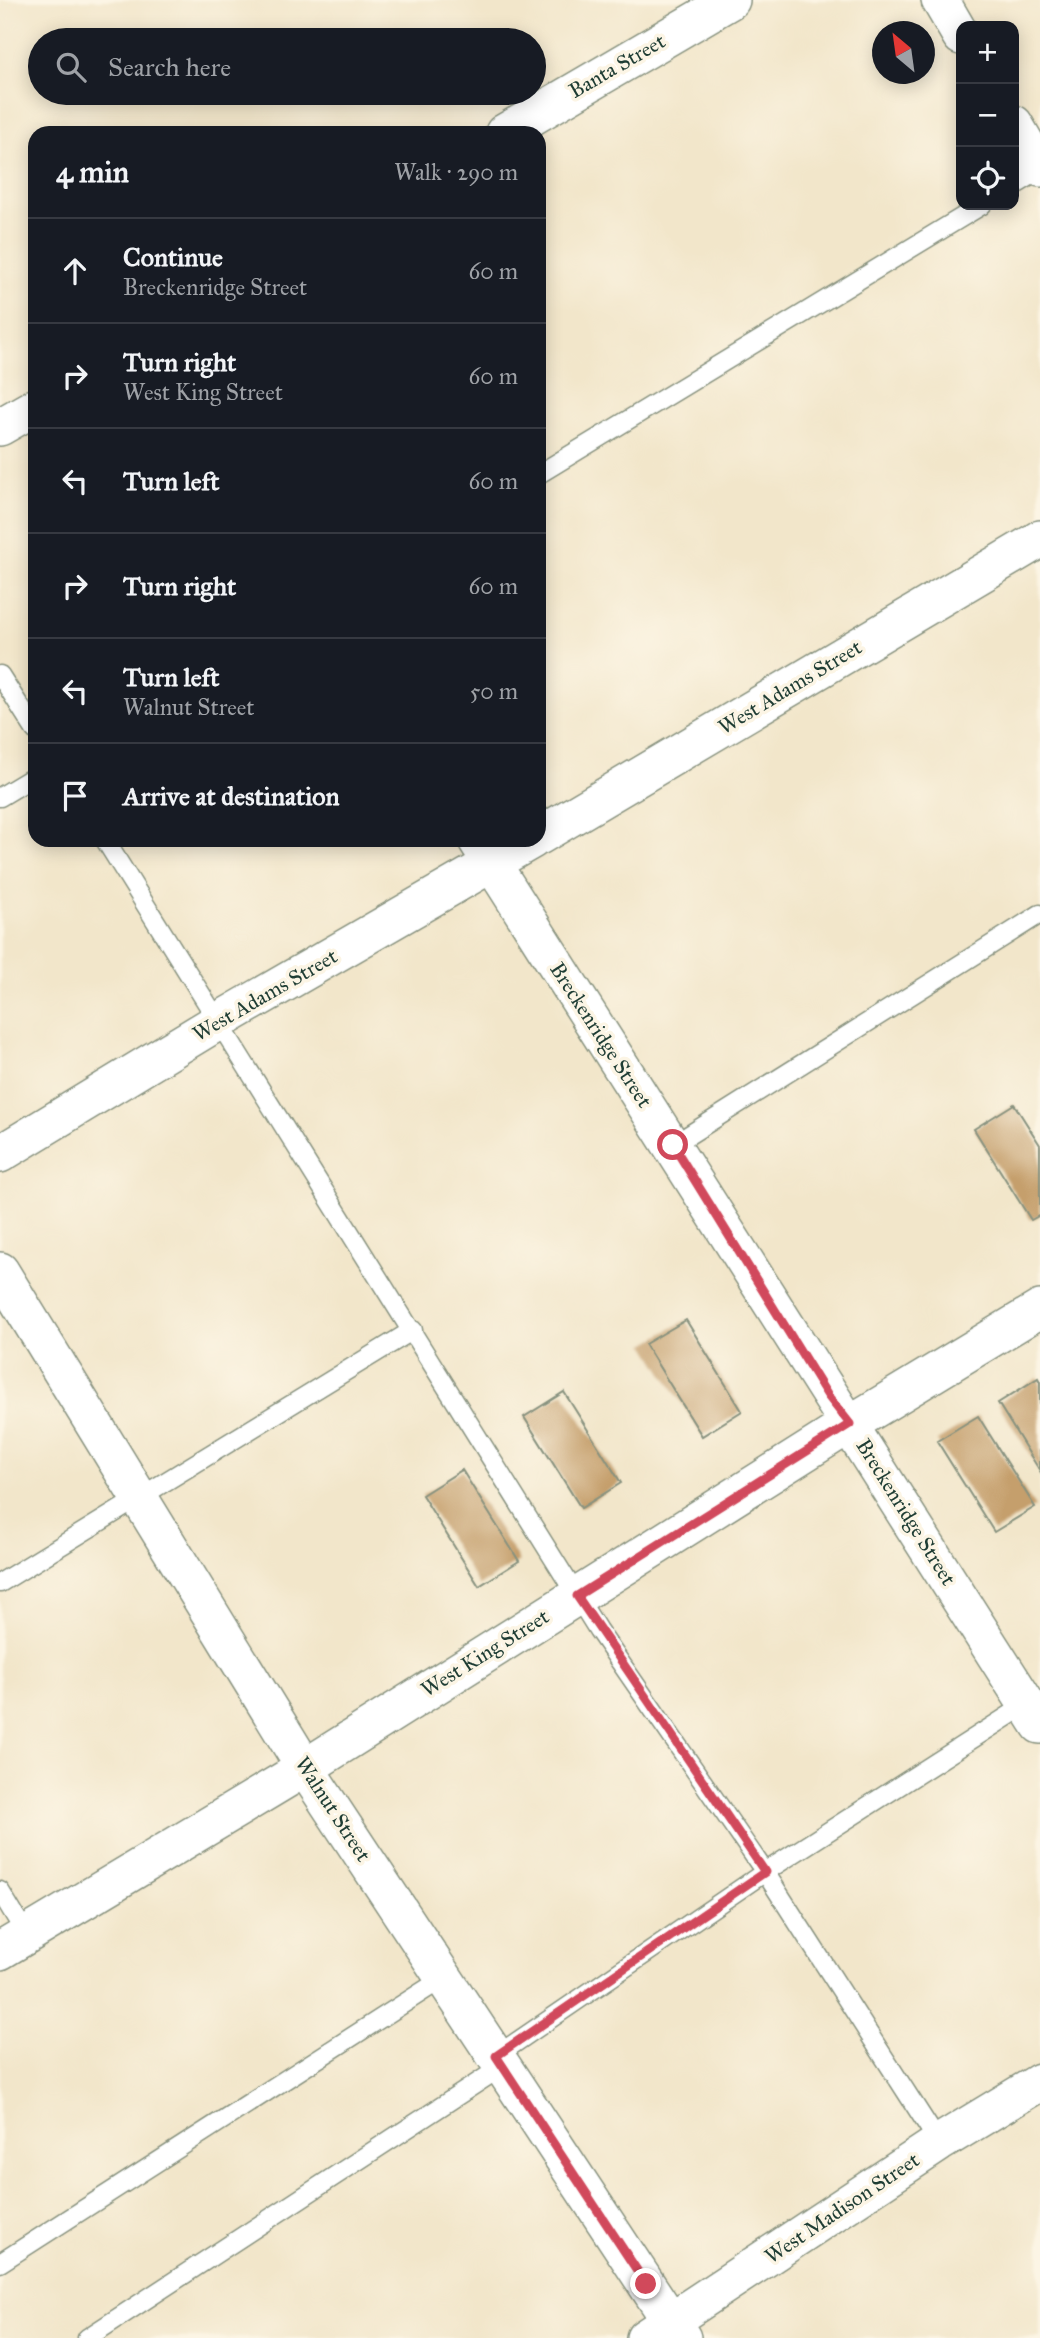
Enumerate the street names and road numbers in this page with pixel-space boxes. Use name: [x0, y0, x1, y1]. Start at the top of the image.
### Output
street label: Banta Street: [564, 28, 670, 104]
street label: West Adams Street: [713, 634, 867, 740]
street label: West Adams Street: [188, 943, 343, 1047]
street label: Breckenridge Street: [544, 957, 658, 1113]
street label: Breckenridge Street: [850, 1434, 962, 1591]
street label: West King Street: [416, 1603, 554, 1703]
street label: Walnut Street: [289, 1752, 377, 1867]
street label: West Madison Street: [760, 2146, 925, 2269]

